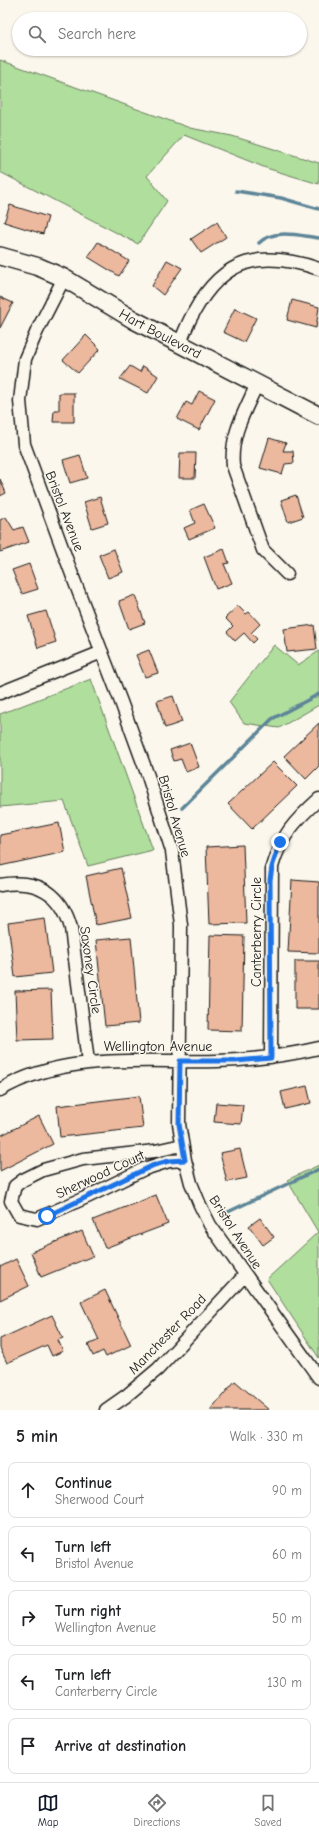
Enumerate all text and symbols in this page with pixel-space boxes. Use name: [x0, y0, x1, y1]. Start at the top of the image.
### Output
search box: [12, 12, 307, 56]
icon: search: [26, 23, 48, 45]
text: Search here: [58, 25, 136, 43]
street label: Hart Boulevard: [116, 305, 204, 362]
street label: Bristol Avenue: [41, 469, 88, 554]
street label: Bristol Avenue: [155, 773, 194, 859]
route end: [271, 833, 289, 851]
street label: Canterberry Circle: [248, 877, 265, 987]
street label: Saxoney Circle: [76, 925, 105, 1015]
street label: Wellington Avenue: [104, 1038, 212, 1055]
street label: Sherwood Court: [53, 1146, 148, 1202]
street label: Bristol Avenue: [205, 1192, 266, 1272]
route start: [38, 1207, 56, 1225]
street label: Manchester Road: [125, 1291, 210, 1378]
text: 5 min: [16, 1427, 58, 1446]
text: Walk · 330 m: [230, 1429, 303, 1444]
text: Continue: [55, 1474, 112, 1492]
icon: ahead: [17, 1479, 39, 1501]
text: 90 m: [272, 1483, 302, 1498]
text: Sherwood Court: [55, 1492, 144, 1507]
text: Turn left: [55, 1538, 111, 1556]
icon: left: [17, 1543, 39, 1565]
text: 60 m: [272, 1547, 302, 1562]
text: Bristol Avenue: [55, 1556, 134, 1571]
text: Turn right: [55, 1602, 121, 1620]
icon: right: [17, 1607, 39, 1629]
text: 50 m: [272, 1611, 302, 1626]
text: Wellington Avenue: [55, 1620, 156, 1635]
text: Turn left: [55, 1666, 111, 1684]
icon: left: [17, 1671, 39, 1693]
text: 130 m: [267, 1675, 302, 1690]
text: Canterberry Circle: [55, 1684, 157, 1699]
icon: arrive: [17, 1735, 39, 1757]
text: Arrive at destination: [55, 1737, 186, 1755]
tab: Map: [37, 1792, 59, 1829]
tab: Directions: [133, 1792, 180, 1829]
tab: Saved: [254, 1792, 282, 1829]

